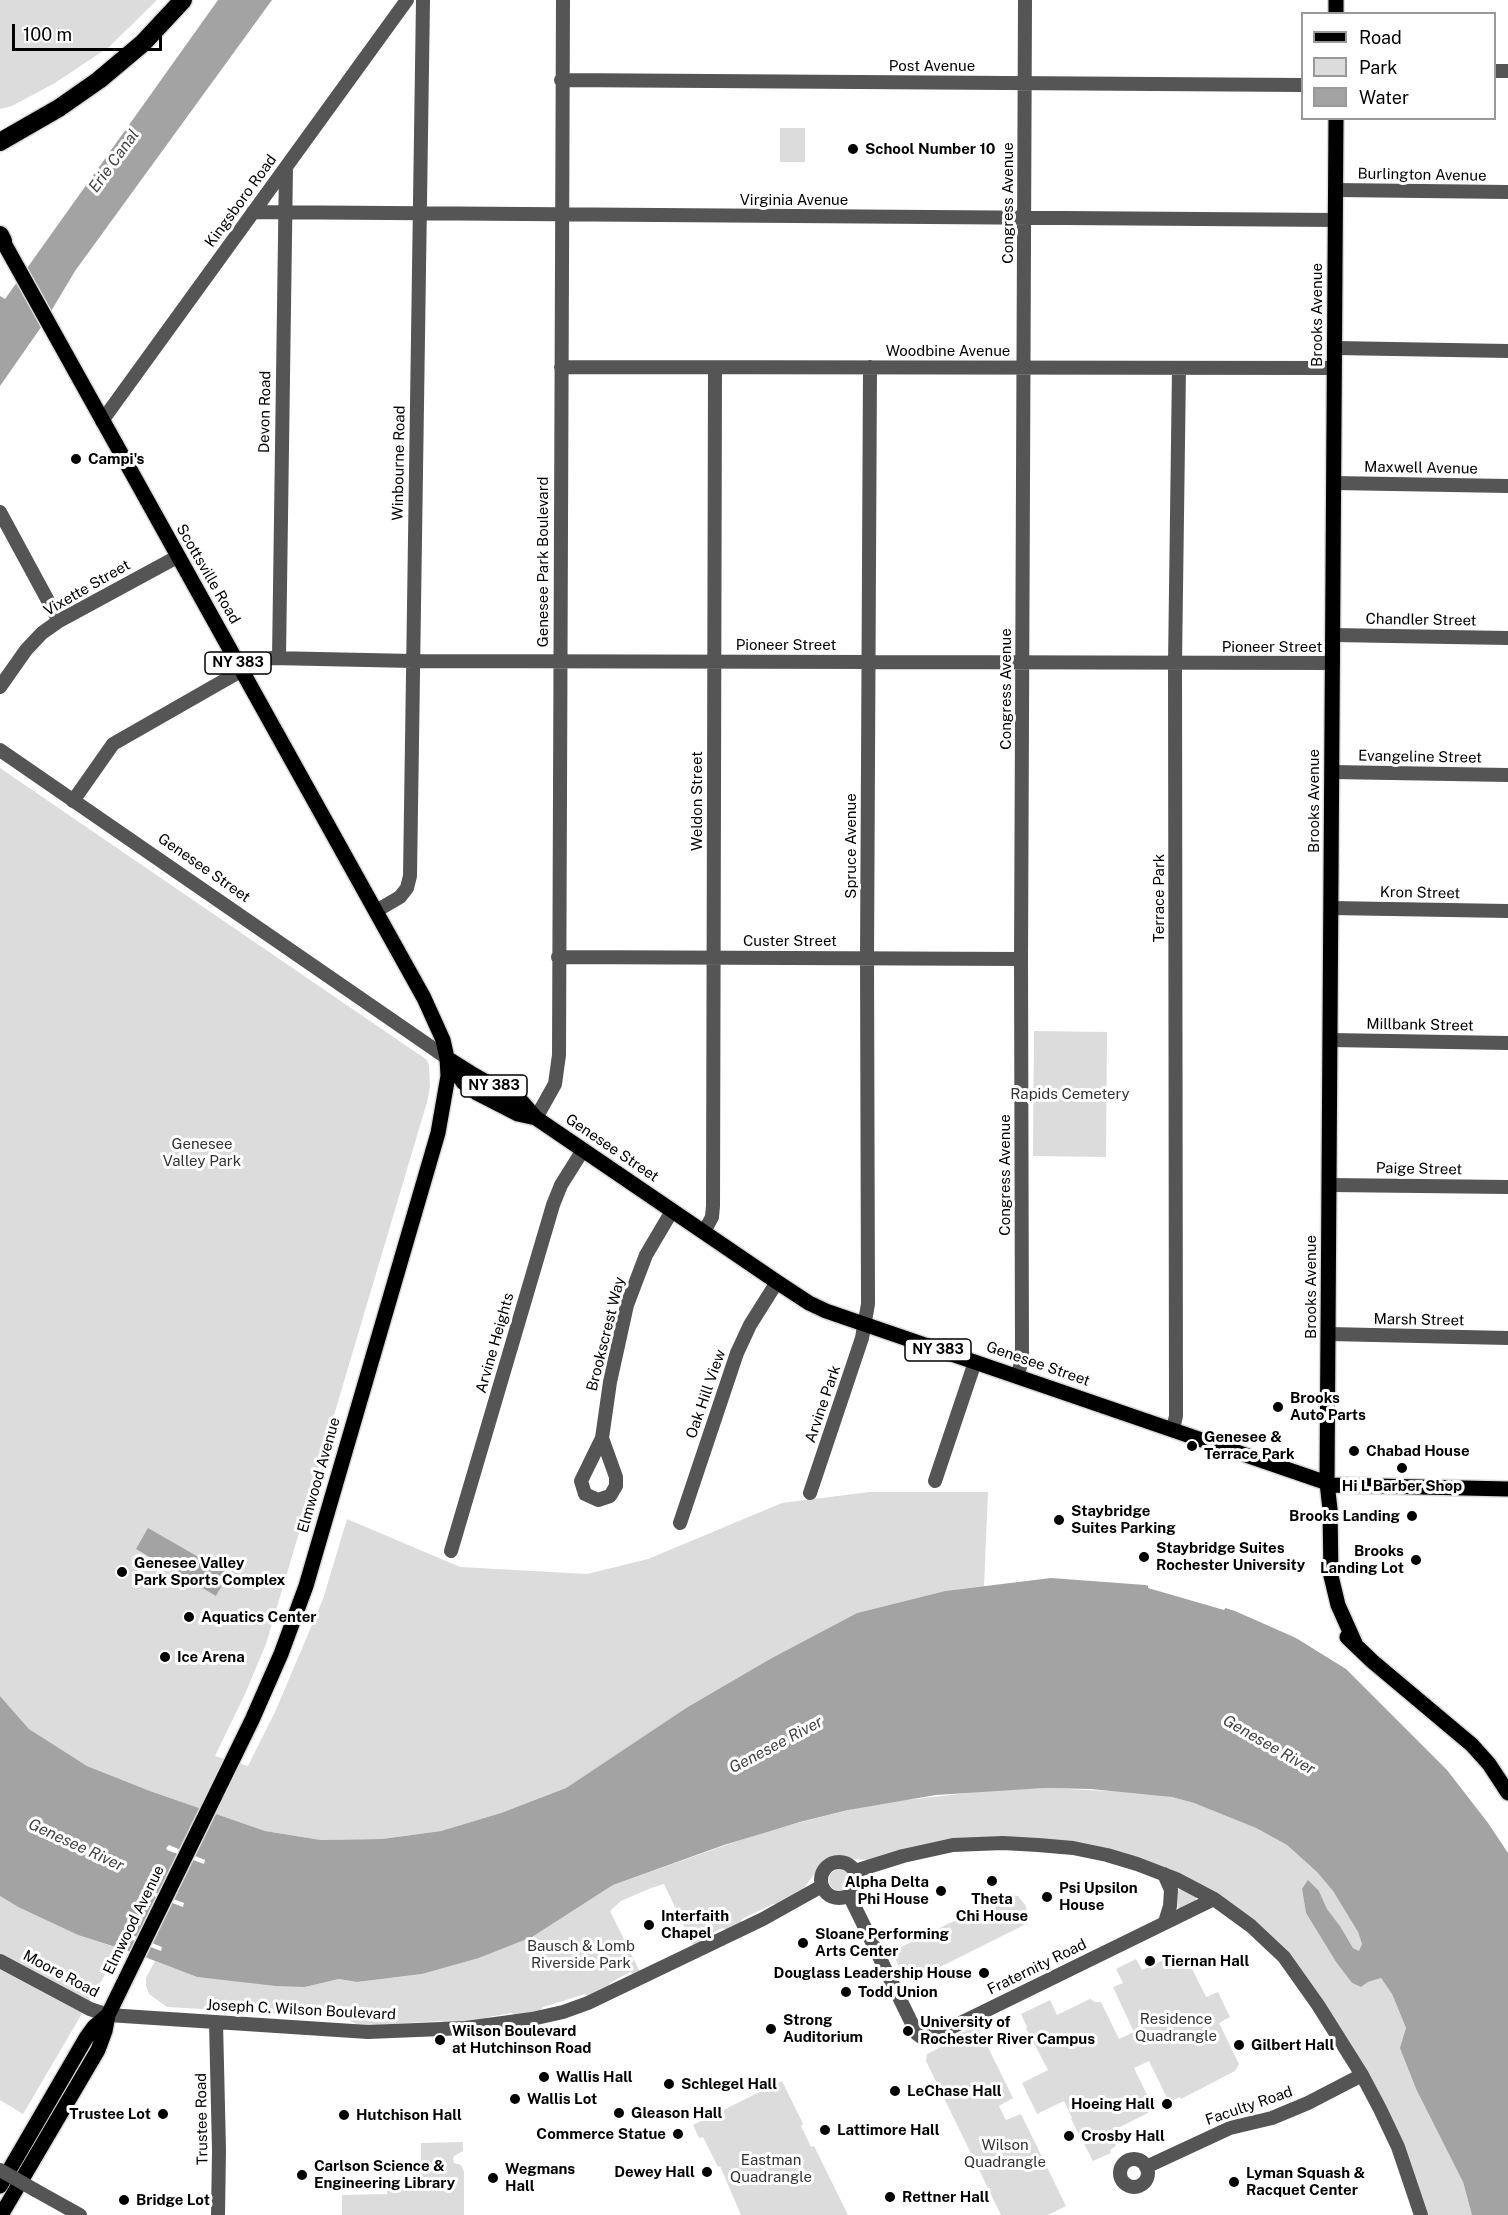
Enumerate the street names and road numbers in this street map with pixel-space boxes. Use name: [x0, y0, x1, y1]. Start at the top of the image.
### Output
street label: Post Avenue: [889, 57, 975, 75]
street label: Congress Avenue: [999, 142, 1017, 264]
street label: Kingsboro Road: [201, 151, 281, 251]
street label: Burlington Avenue: [1357, 165, 1487, 185]
street label: Virginia Avenue: [740, 191, 848, 209]
street label: Brooks Avenue: [1308, 263, 1326, 367]
street label: Woodbine Avenue: [886, 342, 1010, 360]
street label: Devon Road: [255, 371, 275, 453]
street label: Winbourne Road: [389, 405, 409, 521]
street label: Maxwell Avenue: [1364, 458, 1478, 478]
street label: Genesee Park Boulevard: [534, 477, 552, 647]
street label: Scottsville Road: [172, 521, 244, 627]
street label: Vixette Street: [41, 556, 133, 620]
street label: Chandler Street: [1365, 610, 1477, 630]
street label: Congress Avenue: [997, 628, 1015, 750]
street label: Pioneer Street: [736, 636, 836, 654]
street label: Pioneer Street: [1222, 638, 1322, 656]
road number: NY 383: [205, 652, 271, 674]
street label: Evangeline Street: [1358, 747, 1482, 767]
street label: Brooks Avenue: [1305, 749, 1323, 853]
street label: Weldon Street: [688, 751, 706, 851]
street label: Spruce Avenue: [842, 793, 860, 899]
street label: Genesee Street: [154, 829, 254, 907]
street label: Terrace Park: [1150, 854, 1168, 942]
street label: Kron Street: [1380, 883, 1460, 903]
street label: Custer Street: [743, 932, 837, 950]
street label: Millbank Street: [1366, 1015, 1474, 1035]
road number: NY 383: [461, 1075, 527, 1097]
street label: Genesee Street: [562, 1110, 662, 1186]
street label: Congress Avenue: [996, 1114, 1014, 1236]
street label: Paige Street: [1376, 1159, 1462, 1179]
street label: Brooks Avenue: [1302, 1235, 1320, 1339]
street label: Brookscrest Way: [583, 1275, 629, 1393]
street label: Arvine Heights: [472, 1291, 518, 1395]
street label: Marsh Street: [1373, 1310, 1465, 1330]
street label: Genesee Street: [984, 1338, 1092, 1390]
road number: NY 383: [905, 1339, 971, 1361]
street label: Oak Hill View: [682, 1347, 730, 1441]
street label: Arvine Park: [801, 1363, 845, 1445]
street label: Elmwood Avenue: [294, 1415, 344, 1535]
street label: Elmwood Avenue: [100, 1863, 168, 1977]
street label: Fraternity Road: [985, 1935, 1089, 1999]
street label: Moore Road: [20, 1946, 102, 2002]
street label: Joseph C. Wilson Boulevard: [206, 1996, 396, 2024]
street label: Trustee Road: [192, 2073, 212, 2165]
street label: Faculty Road: [1203, 2083, 1295, 2129]

